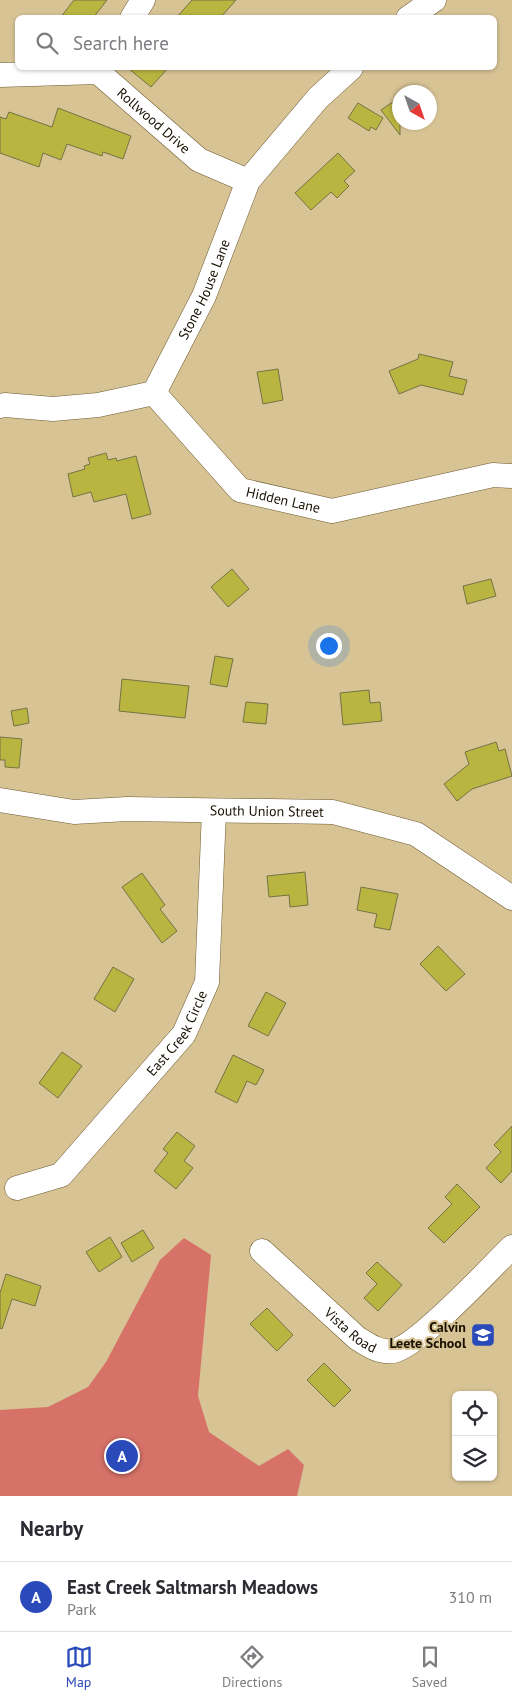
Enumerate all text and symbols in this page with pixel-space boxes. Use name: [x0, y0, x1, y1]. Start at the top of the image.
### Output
search box: [15, 15, 497, 70]
icon: search: [33, 29, 61, 57]
text: Search here: [73, 31, 169, 55]
street label: Rollwood Drive: [113, 84, 194, 157]
north arrow: [392, 85, 437, 130]
street label: Stone House Lane: [174, 237, 234, 343]
street label: Hidden Lane: [244, 483, 322, 517]
your location: [316, 633, 342, 659]
street label: South Union Street: [210, 801, 324, 821]
street label: East Creek Circle: [143, 988, 211, 1080]
street label: Vista Road: [320, 1303, 380, 1357]
place label: Calvin Leete School: [389, 1318, 467, 1352]
school or university icon: Calvin Leete School: [470, 1322, 496, 1348]
map controls: [452, 1391, 497, 1481]
button: locate: [452, 1391, 497, 1436]
button: layers: [452, 1436, 497, 1481]
pin: A: [106, 1437, 138, 1475]
text: Nearby: [20, 1515, 83, 1542]
text: East Creek Saltmarsh Meadows: [67, 1575, 318, 1599]
text: A: [31, 1587, 41, 1607]
text: 310 m: [449, 1587, 492, 1607]
text: Park: [67, 1599, 96, 1619]
tab: Map: [65, 1643, 93, 1691]
tab: Directions: [222, 1643, 282, 1691]
tab: Saved: [412, 1643, 447, 1691]

